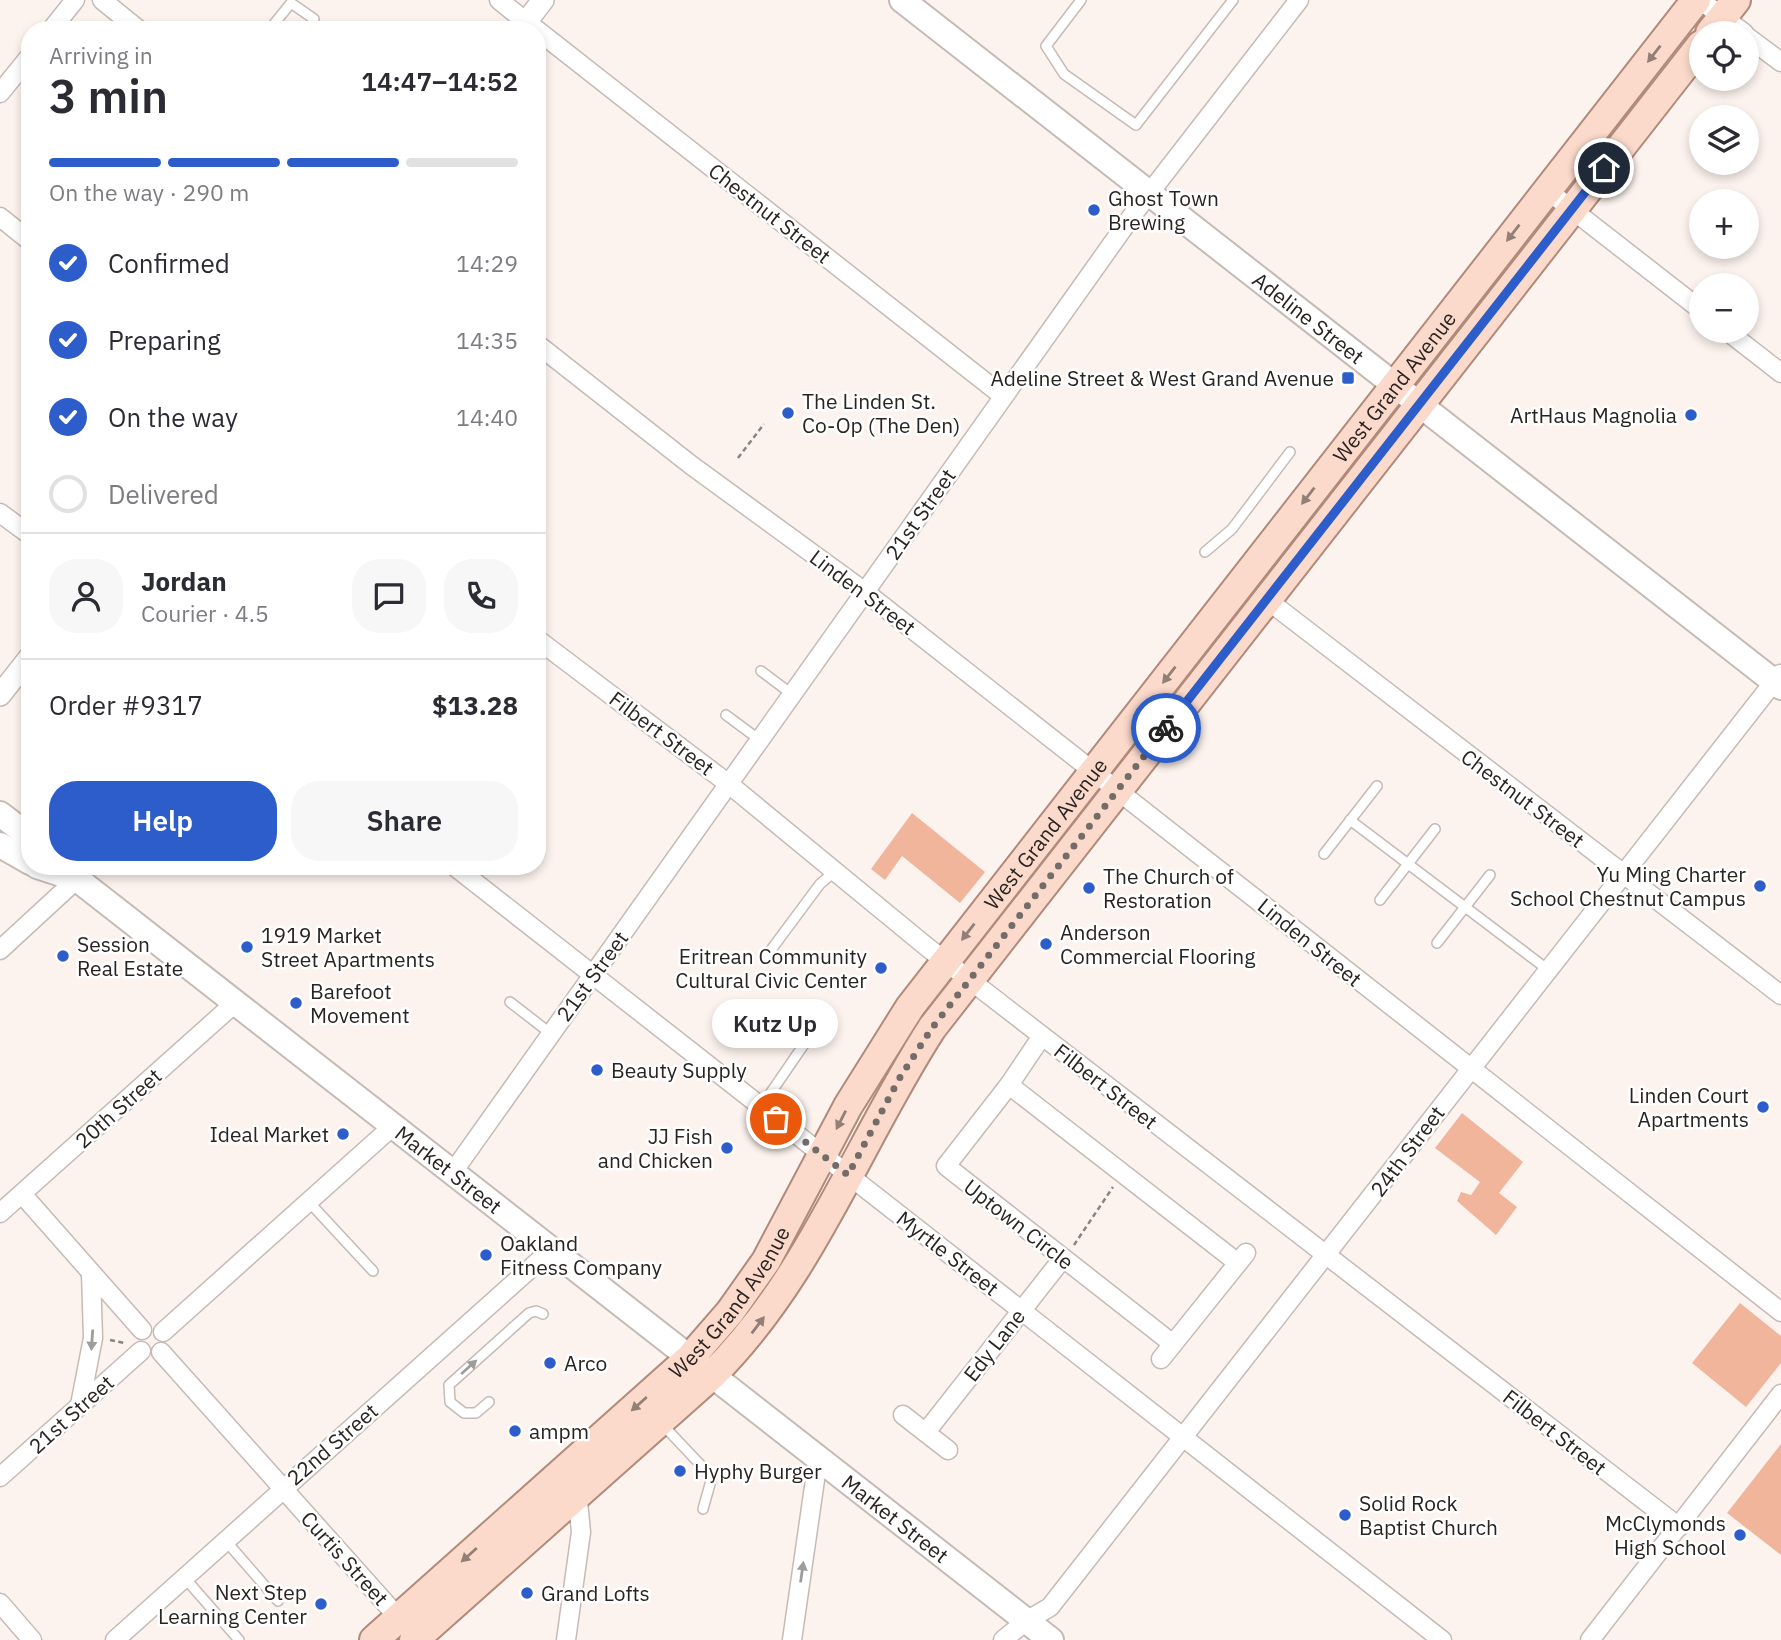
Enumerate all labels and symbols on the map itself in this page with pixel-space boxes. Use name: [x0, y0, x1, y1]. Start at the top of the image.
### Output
one-way arrow: [1646, 44, 1661, 62]
pin: [1574, 138, 1634, 198]
street label: Chestnut Street: [703, 156, 837, 270]
place label: Ghost Town Brewing: [1108, 184, 1219, 236]
marker: Ghost Town Brewing: [1086, 202, 1102, 218]
one-way arrow: [1507, 224, 1521, 242]
street label: Adeline Street: [1247, 265, 1370, 370]
street label: West Grand Avenue: [1326, 305, 1462, 468]
place label: Adeline Street & West Grand Avenue: [990, 364, 1334, 392]
marker: Adeline Street & West Grand Avenue: [1340, 370, 1356, 386]
place label: The Linden St. Co-Op (The Den): [802, 387, 960, 439]
place label: ArtHaus Magnolia: [1510, 401, 1677, 429]
marker: The Linden St. Co-Op (The Den): [780, 405, 796, 421]
marker: ArtHaus Magnolia: [1683, 407, 1699, 423]
street label: 21st Street: [878, 463, 962, 565]
one-way arrow: [1301, 486, 1316, 504]
street label: Linden Street: [804, 543, 922, 641]
one-way arrow: [1161, 666, 1176, 684]
street label: Filbert Street: [604, 684, 720, 782]
courier: [1131, 693, 1201, 763]
street label: Chestnut Street: [1456, 742, 1590, 854]
street label: West Grand Avenue: [977, 752, 1113, 915]
place label: Yu Ming Charter School Chestnut Campus: [1510, 860, 1746, 912]
place label: The Church of Restoration: [1103, 862, 1234, 914]
marker: Yu Ming Charter School Chestnut Campus: [1752, 878, 1768, 894]
marker: The Church of Restoration: [1081, 880, 1097, 896]
street label: Linden Street: [1252, 892, 1368, 992]
place label: Anderson Commercial Flooring: [1060, 918, 1255, 970]
place label: 1919 Market Street Apartments: [261, 921, 435, 973]
one-way arrow: [961, 922, 976, 940]
street label: 21st Street: [550, 925, 634, 1027]
place label: Session Real Estate: [77, 930, 183, 982]
marker: Anderson Commercial Flooring: [1038, 936, 1054, 952]
marker: 1919 Market Street Apartments: [239, 939, 255, 955]
place label: Eritrean Community Cultural Civic Center: [675, 942, 868, 994]
marker: Session Real Estate: [55, 948, 71, 964]
marker: Eritrean Community Cultural Civic Center: [873, 960, 889, 976]
place label: Barefoot Movement: [310, 977, 410, 1029]
marker: Barefoot Movement: [288, 995, 304, 1011]
callout: Kutz Up: [713, 1000, 839, 1049]
street label: Filbert Street: [1048, 1037, 1164, 1135]
place label: Beauty Supply: [611, 1056, 747, 1084]
street label: 20th Street: [69, 1062, 167, 1154]
marker: Beauty Supply: [589, 1062, 605, 1078]
place label: Linden Court Apartments: [1629, 1081, 1749, 1133]
pin: [746, 1089, 806, 1149]
marker: Linden Court Apartments: [1755, 1099, 1771, 1115]
street label: 24th Street: [1364, 1100, 1450, 1202]
one-way arrow: [835, 1110, 846, 1130]
street label: Market Street: [389, 1119, 508, 1220]
place label: Ideal Market: [210, 1120, 329, 1148]
place label: JJ Fish and Chicken: [598, 1122, 713, 1174]
marker: Ideal Market: [335, 1126, 351, 1142]
marker: JJ Fish and Chicken: [719, 1140, 735, 1156]
street label: Uptown Circle: [958, 1172, 1080, 1276]
street label: Myrtle Street: [891, 1204, 1005, 1302]
street label: West Grand Avenue: [663, 1221, 796, 1384]
place label: Oakland Fitness Company: [500, 1229, 662, 1281]
marker: Oakland Fitness Company: [478, 1247, 494, 1263]
street label: Edy Lane: [957, 1303, 1031, 1387]
one-way arrow: [750, 1316, 764, 1334]
one-way arrow: [86, 1329, 97, 1351]
place label: Arco: [564, 1349, 607, 1377]
marker: Arco: [542, 1355, 558, 1371]
one-way arrow: [460, 1359, 477, 1375]
street label: 21st Street: [23, 1368, 119, 1460]
street label: Filbert Street: [1497, 1383, 1613, 1481]
one-way arrow: [630, 1396, 648, 1412]
street label: 22nd Street: [281, 1397, 383, 1491]
place label: ampm: [529, 1417, 589, 1445]
marker: ampm: [507, 1423, 523, 1439]
place label: Hyphy Burger: [694, 1457, 822, 1485]
marker: Hyphy Burger: [672, 1463, 688, 1479]
street label: Market Street: [836, 1468, 955, 1569]
place label: Solid Rock Baptist Church: [1359, 1489, 1498, 1541]
street label: Curtis Street: [295, 1505, 395, 1611]
marker: Solid Rock Baptist Church: [1337, 1507, 1353, 1523]
place label: McClymonds High School: [1605, 1509, 1726, 1561]
marker: McClymonds High School: [1732, 1527, 1748, 1543]
one-way arrow: [460, 1547, 478, 1563]
one-way arrow: [796, 1561, 807, 1583]
place label: Next Step Learning Center: [158, 1578, 307, 1630]
place label: Grand Lofts: [541, 1579, 650, 1607]
marker: Grand Lofts: [519, 1585, 535, 1601]
marker: Next Step Learning Center: [313, 1596, 329, 1612]

